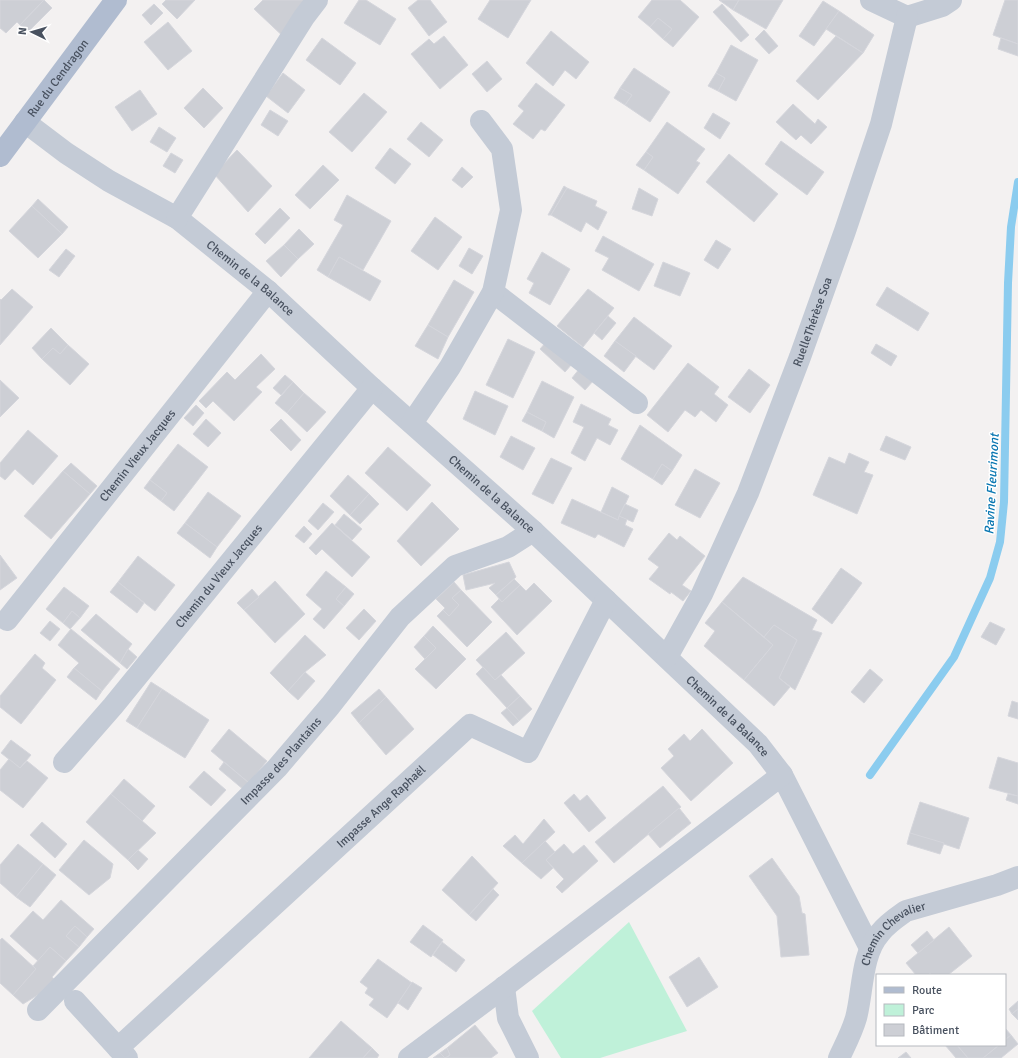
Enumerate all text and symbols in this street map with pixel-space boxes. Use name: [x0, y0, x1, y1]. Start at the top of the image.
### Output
north arrow: [12, 12, 52, 52]
text: N: [16, 27, 29, 36]
street label: Rue du Cendragon: [24, 37, 92, 120]
street label: Chemin de la Balance: [203, 237, 297, 320]
street label: RuelleThérèse Soa: [790, 275, 836, 369]
street label: Chemin Vieux Jacques: [97, 407, 179, 505]
water label: Ravine Fleurimont: [981, 432, 1003, 535]
street label: Chemin de la Balance: [445, 452, 538, 537]
street label: Chemin du Vieux Jacques: [173, 521, 266, 631]
street label: Chemin de la Balance: [683, 673, 772, 760]
street label: Impasse des Plantains: [238, 714, 325, 808]
street label: Impasse Ange Raphaël: [334, 762, 429, 852]
street label: Chemin Chevalier: [858, 899, 928, 967]
legend: [876, 974, 1006, 1046]
text: Route: [912, 983, 942, 998]
text: Parc: [912, 1003, 935, 1018]
text: Bâtiment: [912, 1023, 959, 1038]

